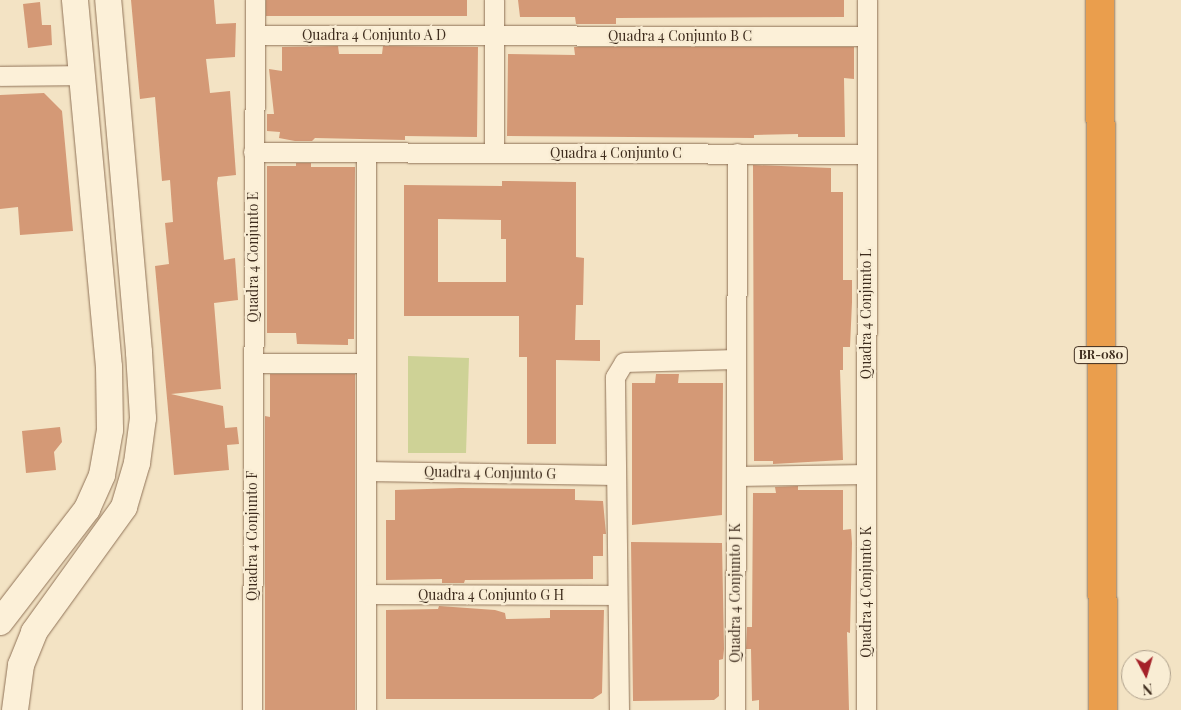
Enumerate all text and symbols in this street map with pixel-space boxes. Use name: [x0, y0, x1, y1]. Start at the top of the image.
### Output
street label: Quadra 4 Conjunto A D: [301, 27, 447, 43]
street label: Quadra 4 Conjunto B C: [608, 28, 752, 44]
street label: Quadra 4 Conjunto C: [550, 145, 682, 161]
street label: Quadra 4 Conjunto E: [245, 191, 261, 323]
street label: Quadra 4 Conjunto L: [858, 249, 874, 379]
road number: BR-080: [1074, 346, 1128, 364]
street label: Quadra 4 Conjunto G: [424, 463, 556, 483]
street label: Quadra 4 Conjunto F: [244, 471, 260, 601]
street label: Quadra 4 Conjunto J K: [727, 523, 743, 663]
street label: Quadra 4 Conjunto K: [858, 526, 874, 658]
street label: Quadra 4 Conjunto G H: [418, 587, 564, 603]
north arrow: [1121, 650, 1171, 700]
text: N: [1142, 679, 1154, 699]

